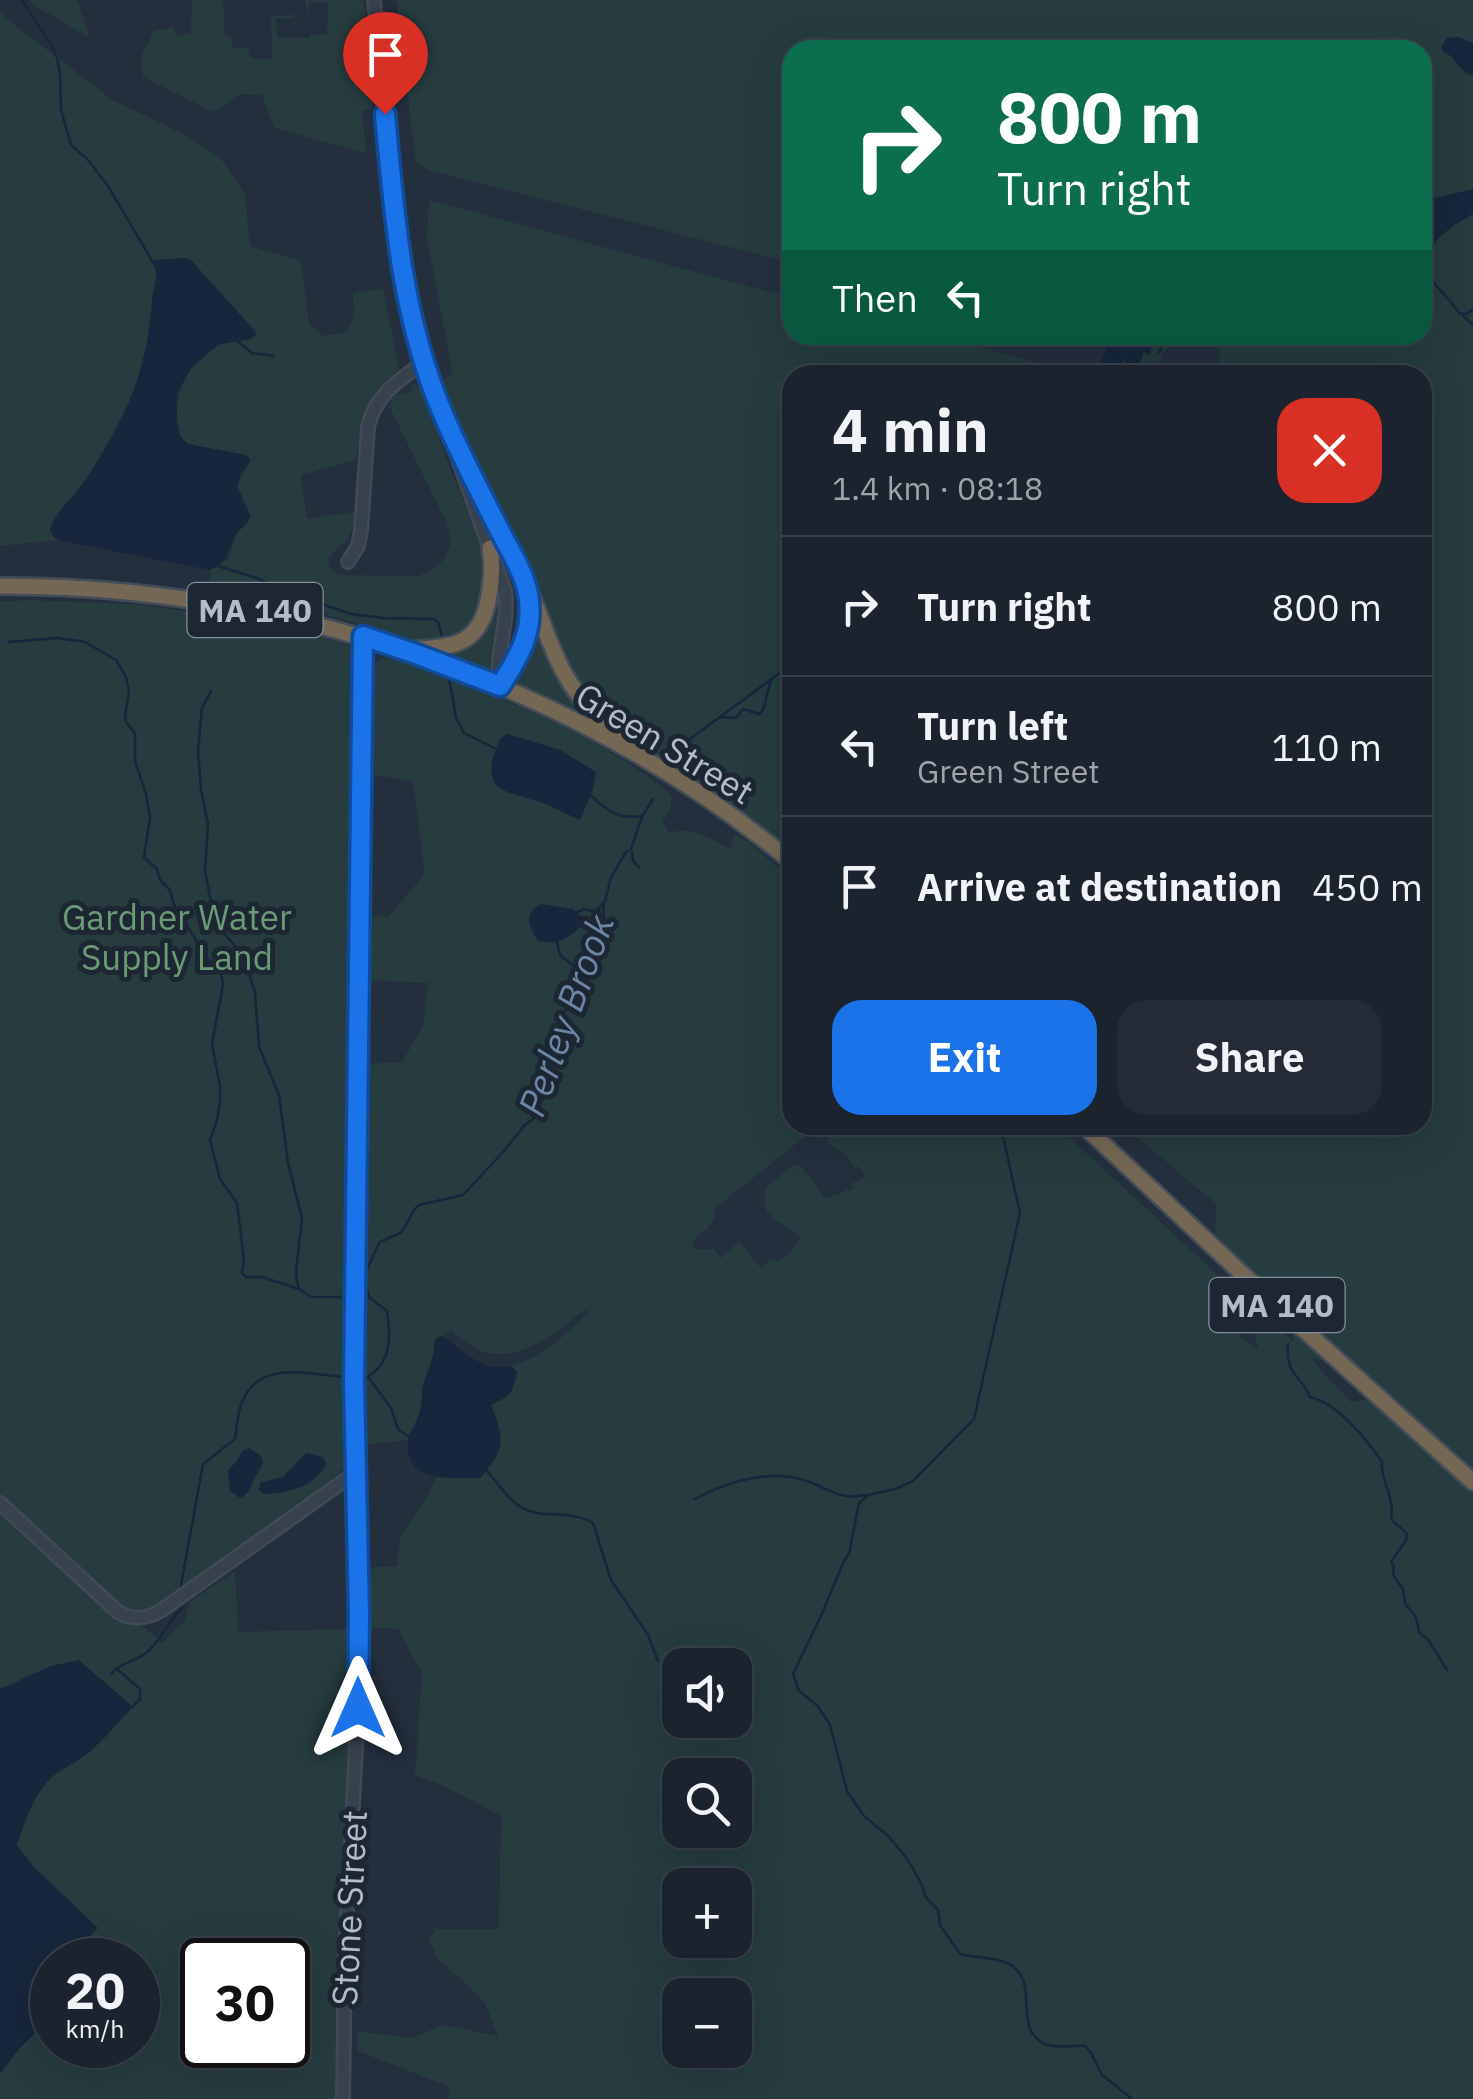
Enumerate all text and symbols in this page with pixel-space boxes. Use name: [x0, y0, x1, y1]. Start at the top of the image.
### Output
pin: [343, 12, 428, 115]
icon: arrive: [358, 27, 413, 82]
text: 800 m: [997, 71, 1202, 162]
icon: right: [832, 80, 962, 210]
text: Turn right: [997, 159, 1192, 217]
icon: left: [938, 270, 993, 325]
text: Then: [832, 273, 918, 322]
text: 4 min: [832, 390, 989, 469]
button: close: [1277, 398, 1382, 503]
text: 1.4 km · 08:18: [832, 467, 1043, 509]
icon: right: [832, 579, 887, 634]
text: Turn right: [917, 582, 1092, 631]
text: 800 m: [1271, 582, 1382, 631]
road number: MA 140: [188, 583, 322, 637]
street label: Green Street: [568, 672, 762, 814]
text: Turn left: [917, 701, 1068, 750]
icon: left: [832, 719, 887, 774]
text: 110 m: [1271, 722, 1382, 771]
text: Green Street: [917, 750, 1099, 792]
icon: arrive: [832, 859, 887, 914]
text: Arrive at destination: [917, 862, 1282, 911]
text: 450 m: [1312, 862, 1423, 911]
park label: Gardner Water Supply Land: [62, 894, 292, 980]
water label: Perley Brook: [506, 906, 624, 1122]
button: Exit: [832, 1000, 1097, 1115]
button: Share: [1117, 1000, 1382, 1115]
road number: MA 140: [1210, 1278, 1344, 1332]
map controls: [662, 1648, 752, 2068]
button: sound: [662, 1648, 752, 1738]
position arrow: [306, 1656, 410, 1760]
button: search: [662, 1758, 752, 1848]
street label: Stone Street: [321, 1809, 377, 2007]
button: +: [662, 1868, 752, 1958]
speed limit sign: 30: [180, 1938, 310, 2068]
text: 20: [65, 1958, 125, 2023]
button: −: [662, 1978, 752, 2068]
text: km/h: [66, 2012, 124, 2045]

